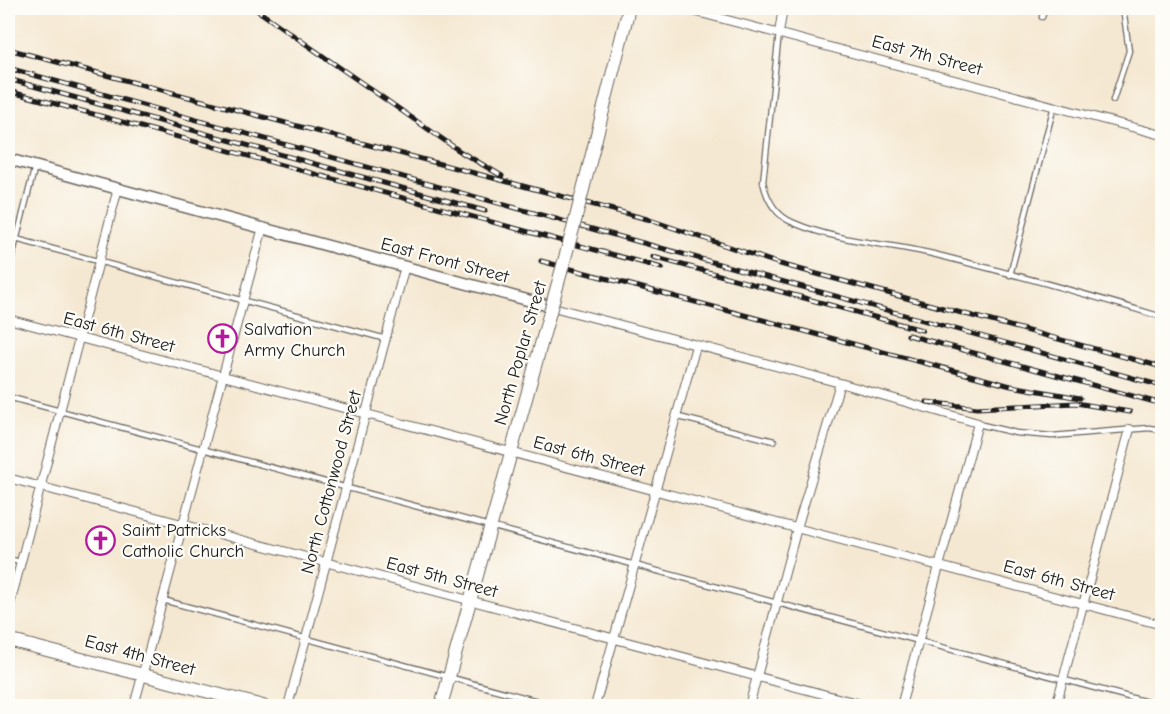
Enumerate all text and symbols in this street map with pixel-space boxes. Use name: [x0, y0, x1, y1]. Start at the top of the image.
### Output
street label: East 7th Street: [869, 31, 985, 80]
street label: East Front Street: [379, 233, 512, 288]
street label: North Poplar Street: [490, 278, 551, 428]
street label: East 6th Street: [61, 308, 178, 358]
place label: Salvation Army Church: [244, 319, 345, 361]
church icon: Salvation Army Church: [207, 323, 239, 355]
street label: North Cottonwood Street: [297, 387, 366, 576]
street label: East 6th Street: [531, 432, 648, 482]
place label: Saint Patricks Catholic Church: [122, 520, 244, 562]
church icon: Saint Patricks Catholic Church: [85, 524, 117, 556]
street label: East 5th Street: [384, 553, 501, 603]
street label: East 6th Street: [1001, 556, 1118, 606]
street label: East 4th Street: [82, 631, 198, 681]

